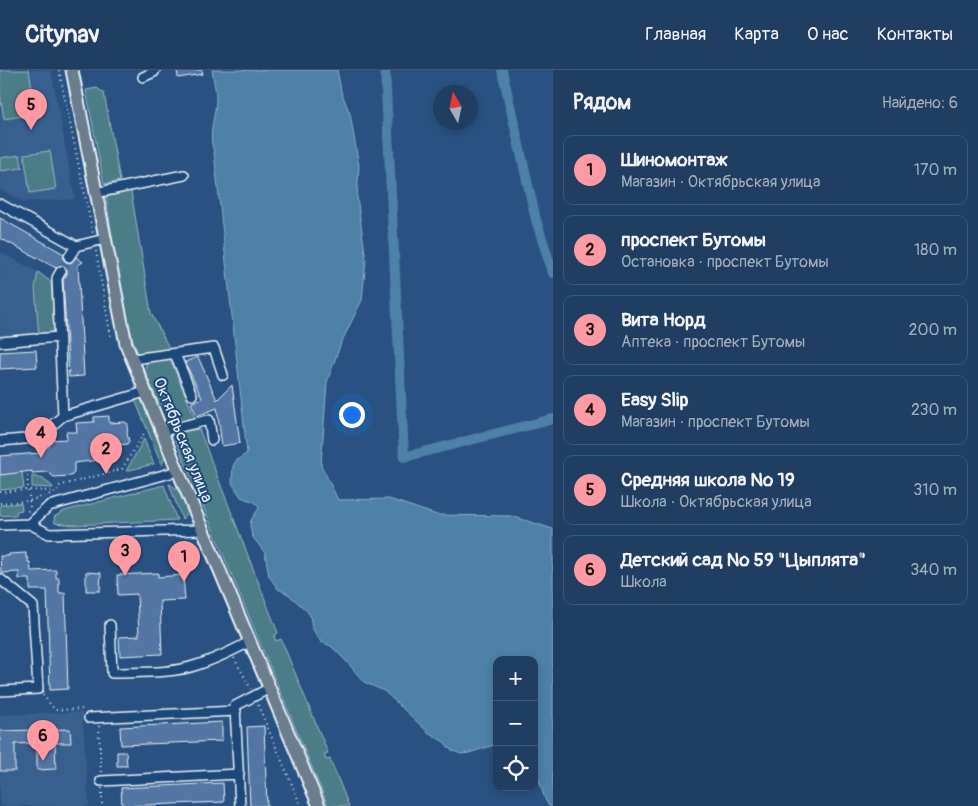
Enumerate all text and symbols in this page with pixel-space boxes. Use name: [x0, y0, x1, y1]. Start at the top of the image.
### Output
text: Citynav: [25, 20, 100, 49]
text: Главная: [645, 23, 706, 46]
text: Карта: [734, 23, 779, 46]
text: О нас: [807, 23, 849, 46]
text: Контакты: [877, 23, 953, 46]
north arrow: [433, 85, 478, 130]
pin: 5: [15, 89, 47, 130]
text: Рядом: [573, 89, 631, 116]
text: Найдено: 6: [882, 93, 958, 113]
text: Шиномонтаж: [621, 148, 727, 172]
text: 1: [587, 160, 593, 180]
text: 170 m: [914, 160, 957, 180]
text: Магазин · Октябрьская улица: [621, 172, 821, 192]
text: проспект Бутомы: [621, 228, 766, 252]
text: 2: [586, 240, 594, 260]
text: 180 m: [914, 240, 957, 260]
text: Остановка · проспект Бутомы: [621, 252, 829, 272]
text: Вита Норд: [621, 308, 705, 332]
text: 3: [586, 320, 594, 340]
text: 200 m: [909, 320, 957, 340]
text: Аптека · проспект Бутомы: [621, 332, 805, 352]
street label: Октябрьская улица: [149, 375, 217, 505]
text: Easy Slip: [621, 388, 688, 412]
text: 4: [585, 400, 595, 420]
text: 230 m: [911, 400, 957, 420]
your location: [339, 402, 365, 428]
text: Магазин · проспект Бутомы: [621, 412, 810, 432]
pin: 4: [25, 417, 57, 458]
pin: 2: [90, 433, 122, 474]
text: Средняя школа № 19: [621, 468, 795, 492]
text: 5: [586, 480, 594, 500]
text: 310 m: [913, 480, 957, 500]
text: Школа · Октябрьская улица: [621, 492, 812, 512]
pin: 3: [109, 535, 141, 576]
pin: 1: [168, 541, 200, 582]
text: Детский сад № 59 "Цыплята": [621, 548, 866, 572]
text: 6: [585, 560, 595, 580]
text: 340 m: [910, 560, 957, 580]
text: Школа: [621, 572, 667, 592]
map controls: [493, 656, 538, 791]
button: +: [493, 656, 538, 701]
button: −: [493, 701, 538, 746]
pin: 6: [27, 720, 59, 761]
button: locate: [493, 746, 538, 791]

